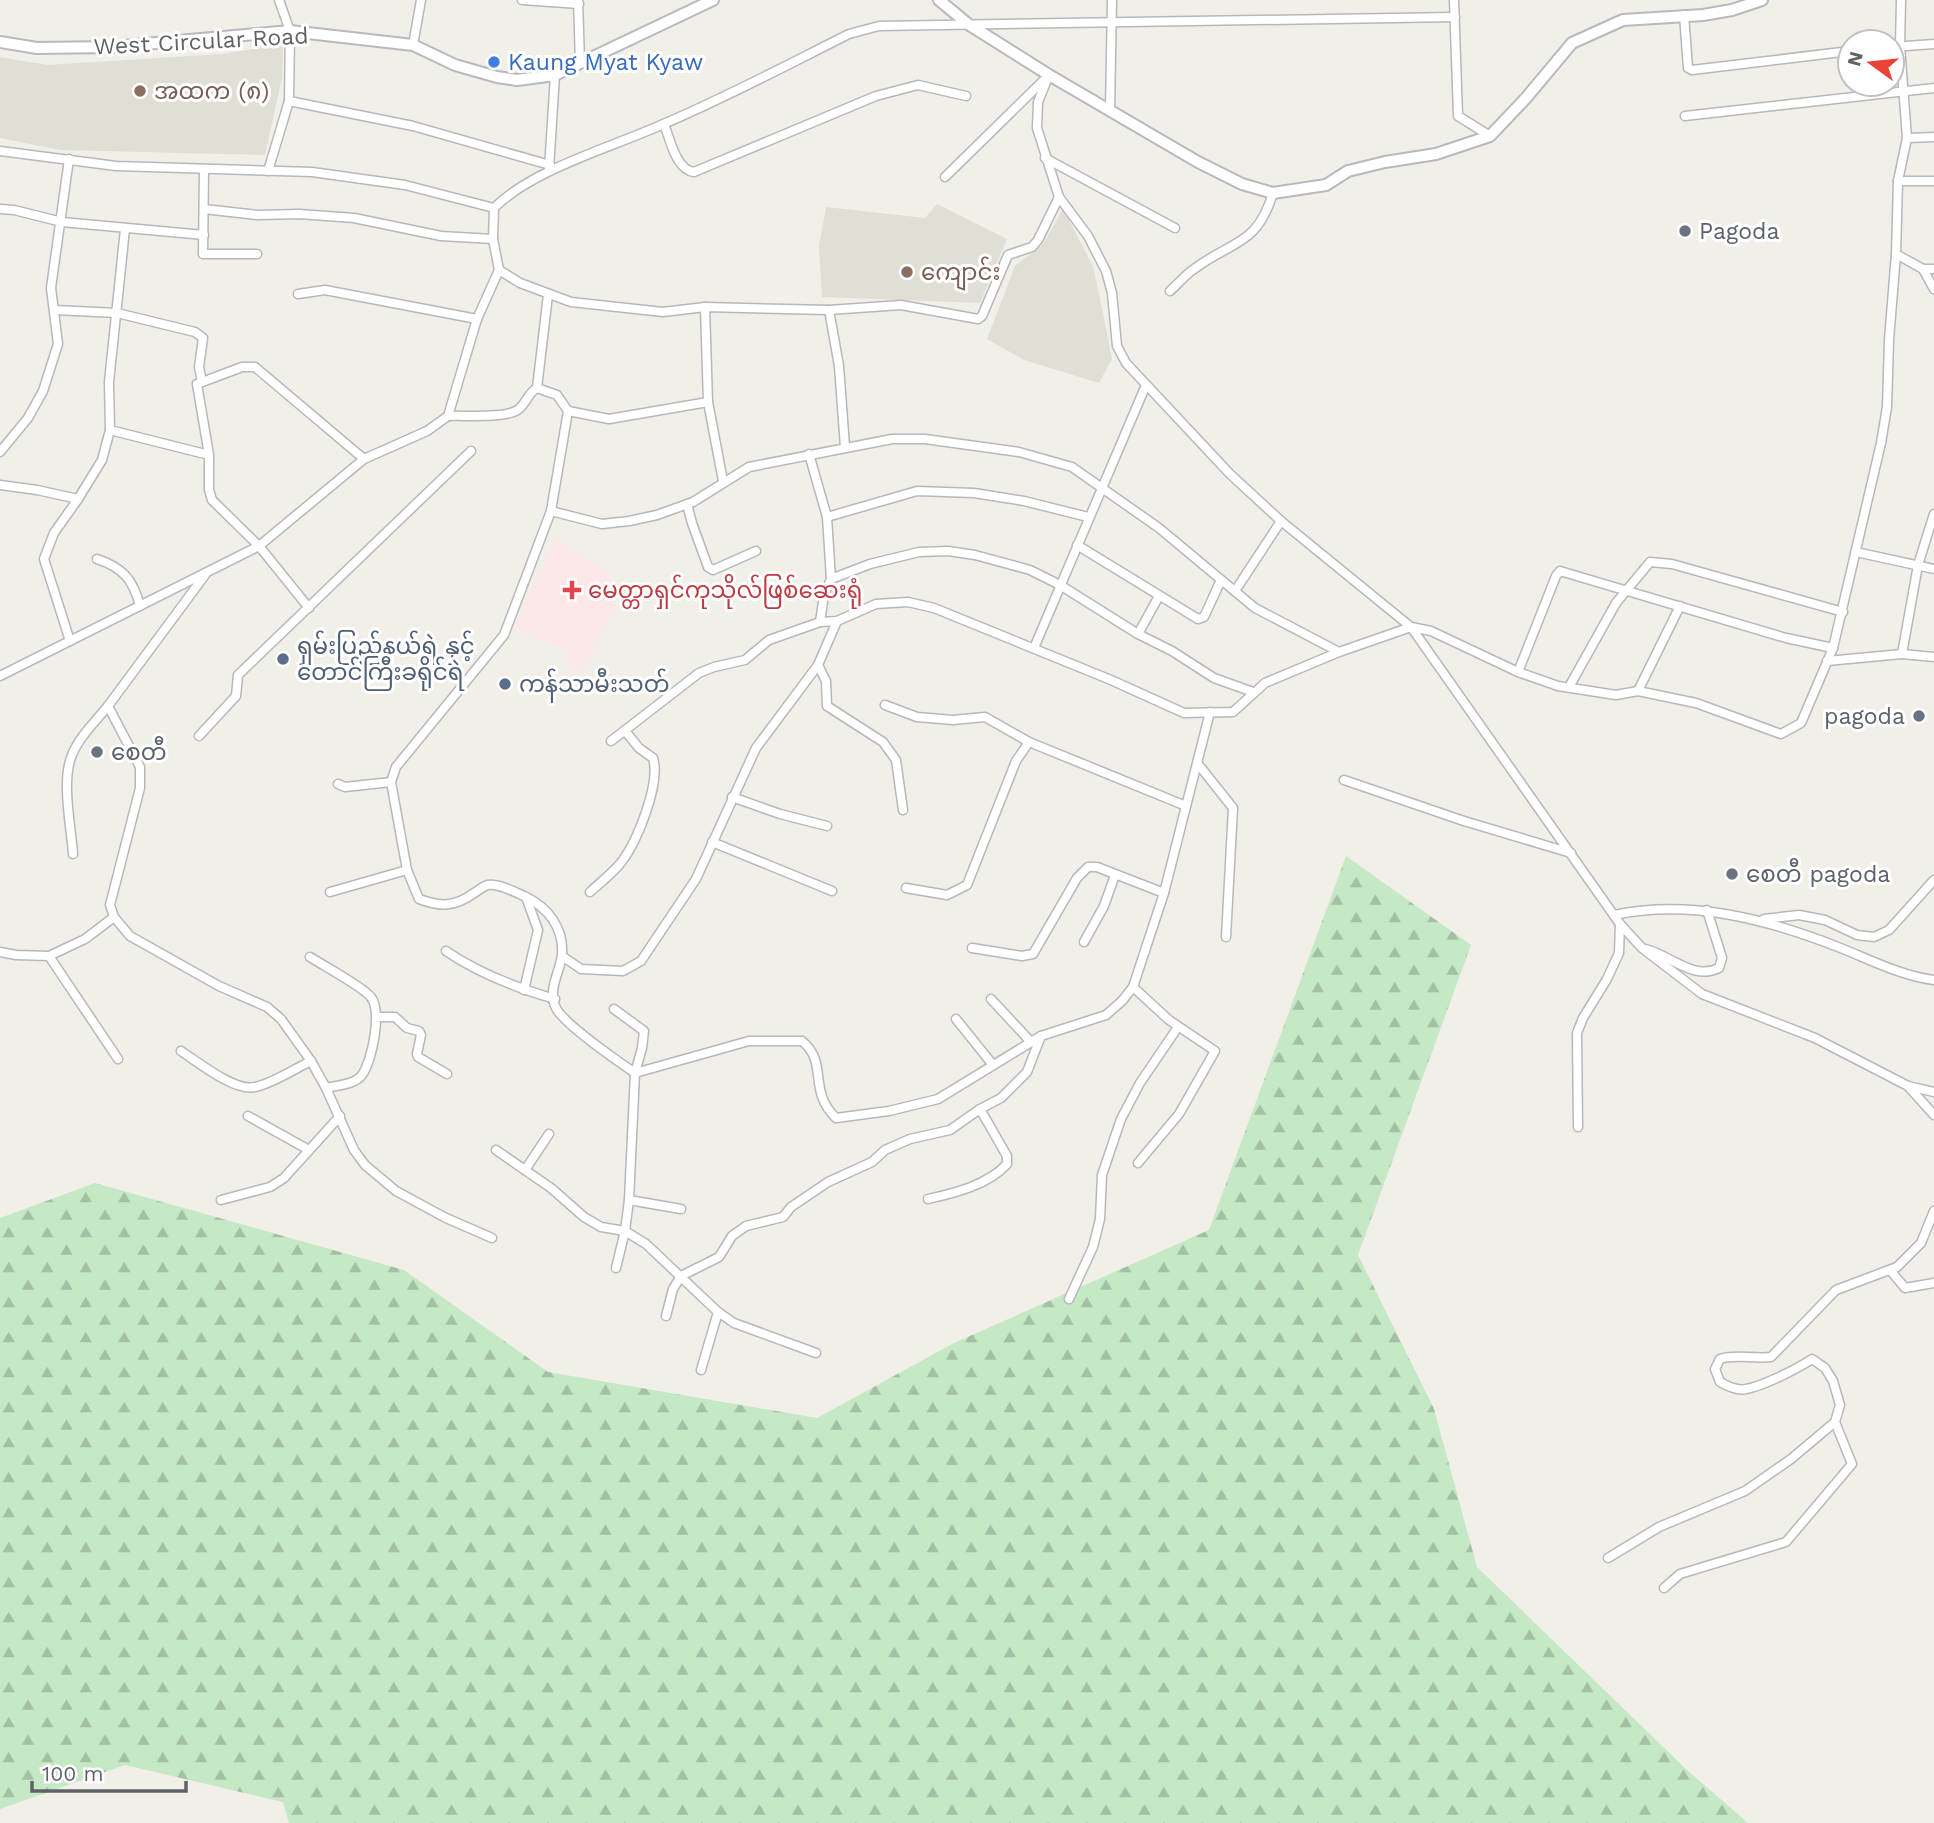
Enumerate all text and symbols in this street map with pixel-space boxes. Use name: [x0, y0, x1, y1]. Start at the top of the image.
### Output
street label: West Circular Road: [93, 22, 309, 61]
north arrow: [1836, 28, 1906, 98]
place label: Kaung Myat Kyaw: [508, 49, 703, 76]
text: N: [1842, 49, 1868, 69]
marker: Kaung Myat Kyaw: [486, 54, 502, 70]
place label: အထက (၈): [154, 78, 269, 105]
marker: အထက (၈): [132, 83, 148, 99]
place label: Pagoda: [1699, 218, 1780, 245]
marker: Pagoda: [1677, 223, 1693, 239]
place label: ကျောင်း: [921, 256, 1000, 291]
marker: ကျောင်း: [899, 264, 915, 280]
place label: မေတ္တာရှင်ကုသိုလ်ဖြစ်ဆေးရုံ: [588, 574, 862, 609]
marker: မေတ္တာရှင်ကုသိုလ်ဖြစ်ဆေးရုံ: [562, 580, 582, 600]
place label: ရှမ်းပြည်နယ်ရဲ နှင့် တောင်ကြီးခရိုင်ရဲ: [297, 630, 475, 691]
marker: ရှမ်းပြည်နယ်ရဲ နှင့် တောင်ကြီးခရိုင်ရဲ: [275, 651, 291, 667]
place label: ကန်သာမီးသတ်: [519, 668, 670, 703]
marker: ကန်သာမီးသတ်: [497, 676, 513, 692]
place label: pagoda: [1824, 703, 1905, 730]
marker: pagoda: [1911, 708, 1927, 724]
place label: စေတီ: [111, 736, 167, 766]
marker: စေတီ: [89, 744, 105, 760]
place label: စေတီ pagoda: [1746, 858, 1890, 888]
marker: စေတီ pagoda: [1724, 866, 1740, 882]
scale bar: [32, 1750, 186, 1794]
text: 100 m: [42, 1761, 104, 1786]

